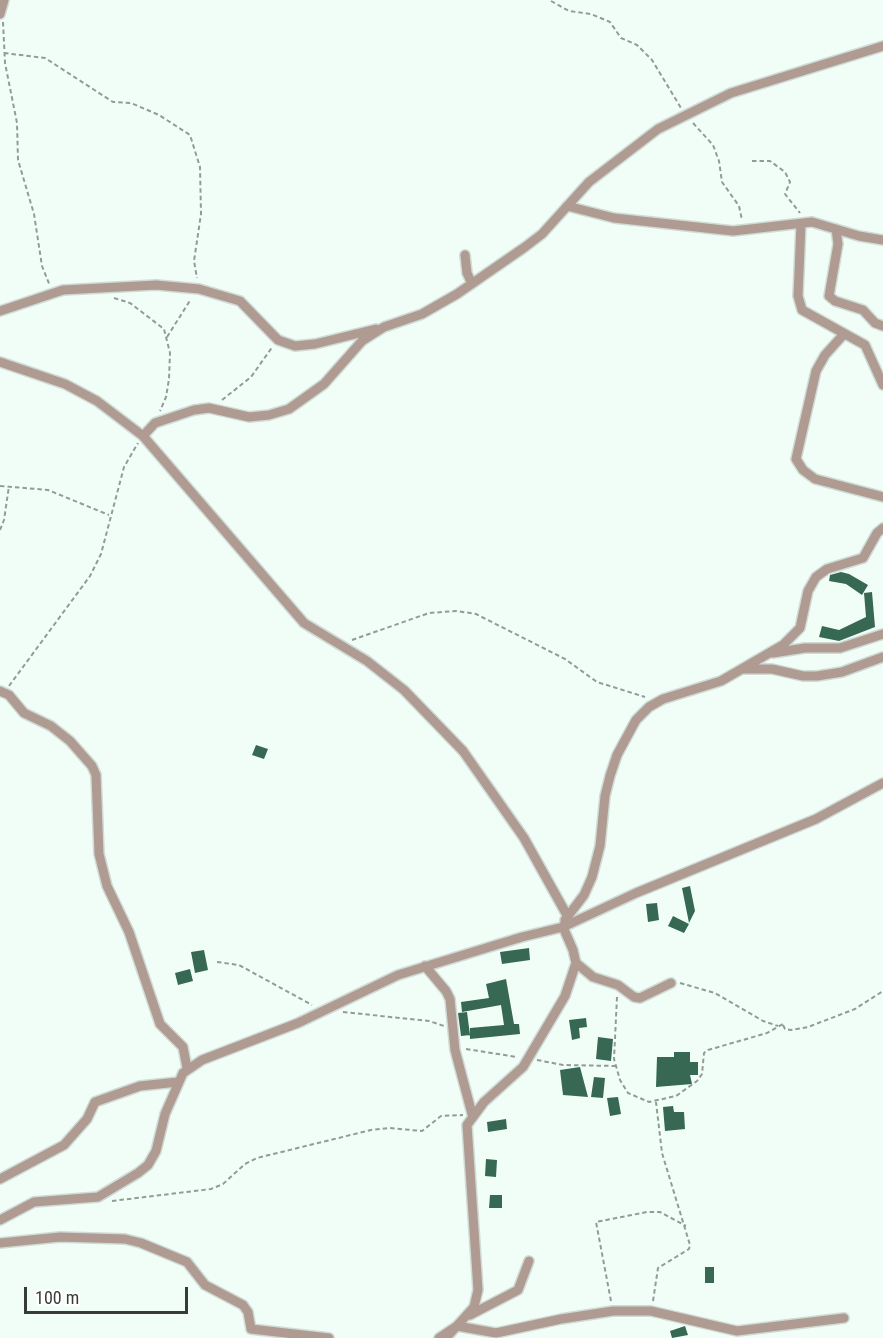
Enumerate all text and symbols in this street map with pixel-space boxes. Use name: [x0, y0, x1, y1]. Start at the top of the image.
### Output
scale bar: [27, 1275, 190, 1313]
text: 100 m: [35, 1287, 79, 1308]

